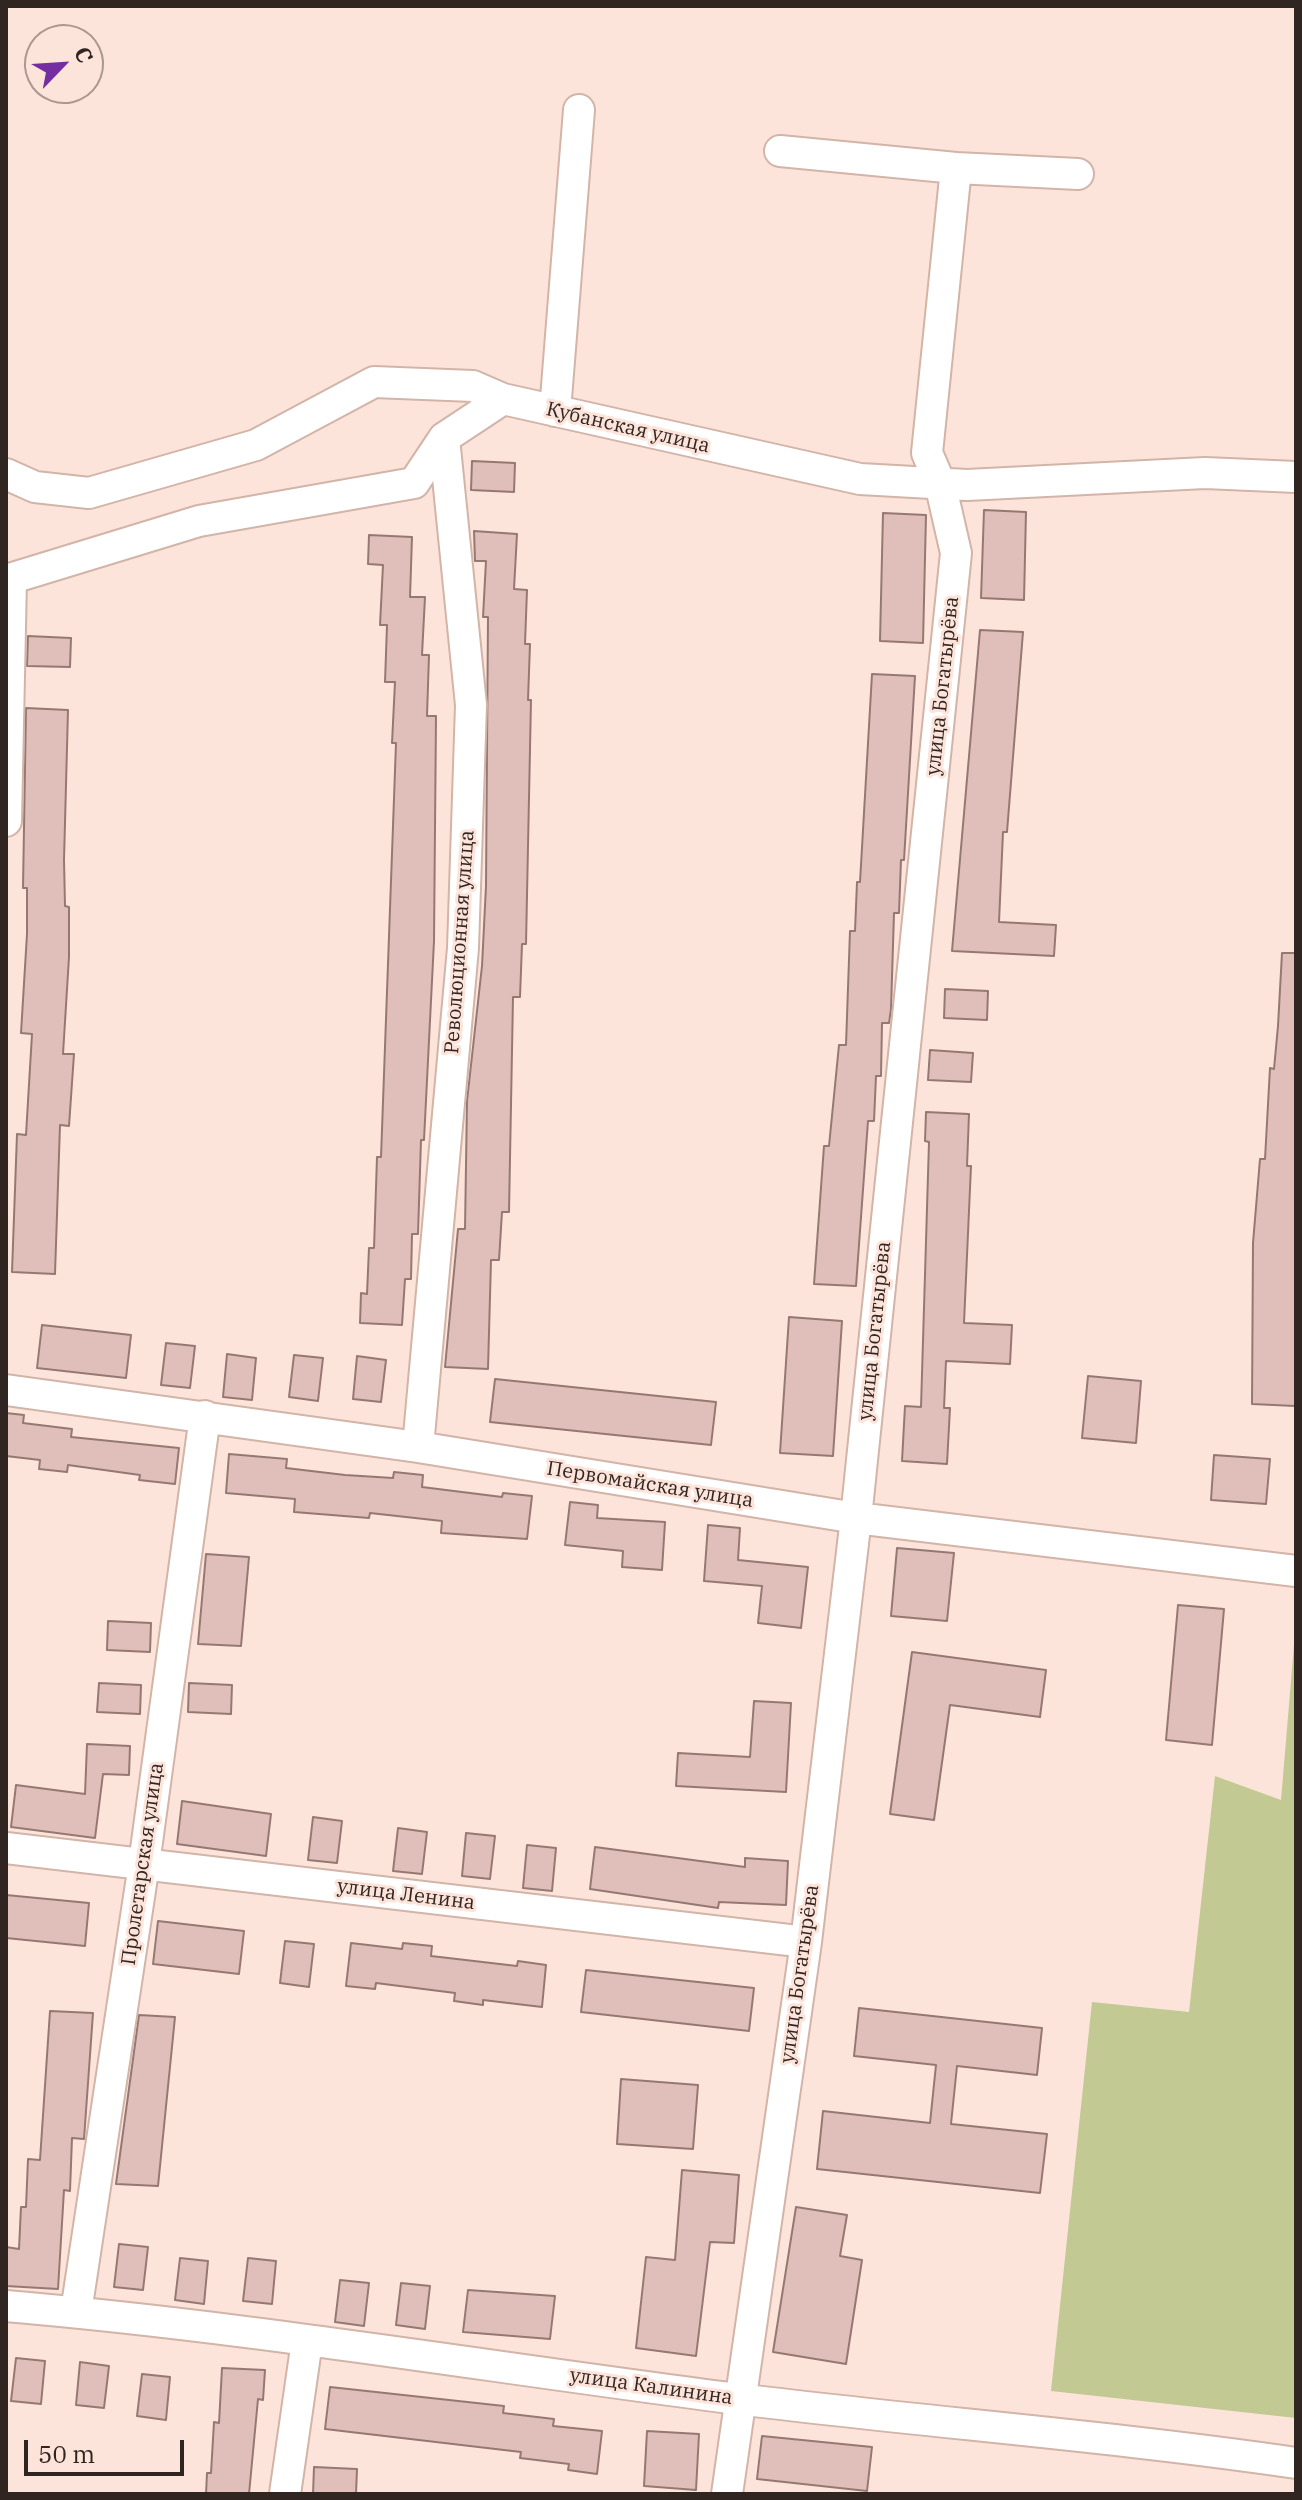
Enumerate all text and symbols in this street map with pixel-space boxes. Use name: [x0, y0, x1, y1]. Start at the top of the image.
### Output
north arrow: [24, 24, 104, 104]
text: С: [68, 42, 101, 67]
street label: Кубанская улица: [544, 398, 712, 458]
street label: улица Богатырёва: [922, 595, 964, 777]
street label: Революционная улица: [440, 829, 480, 1055]
street label: улица Богатырёва: [854, 1240, 896, 1422]
street label: Первомайская улица: [545, 1457, 755, 1513]
street label: Пролетарская улица: [117, 1761, 169, 1967]
street label: улица Ленина: [336, 1875, 476, 1915]
street label: улица Богатырёва: [776, 1883, 824, 2065]
street label: улица Калинина: [568, 2364, 734, 2410]
scale bar: [28, 2424, 188, 2474]
text: 50 m: [38, 2438, 95, 2470]

